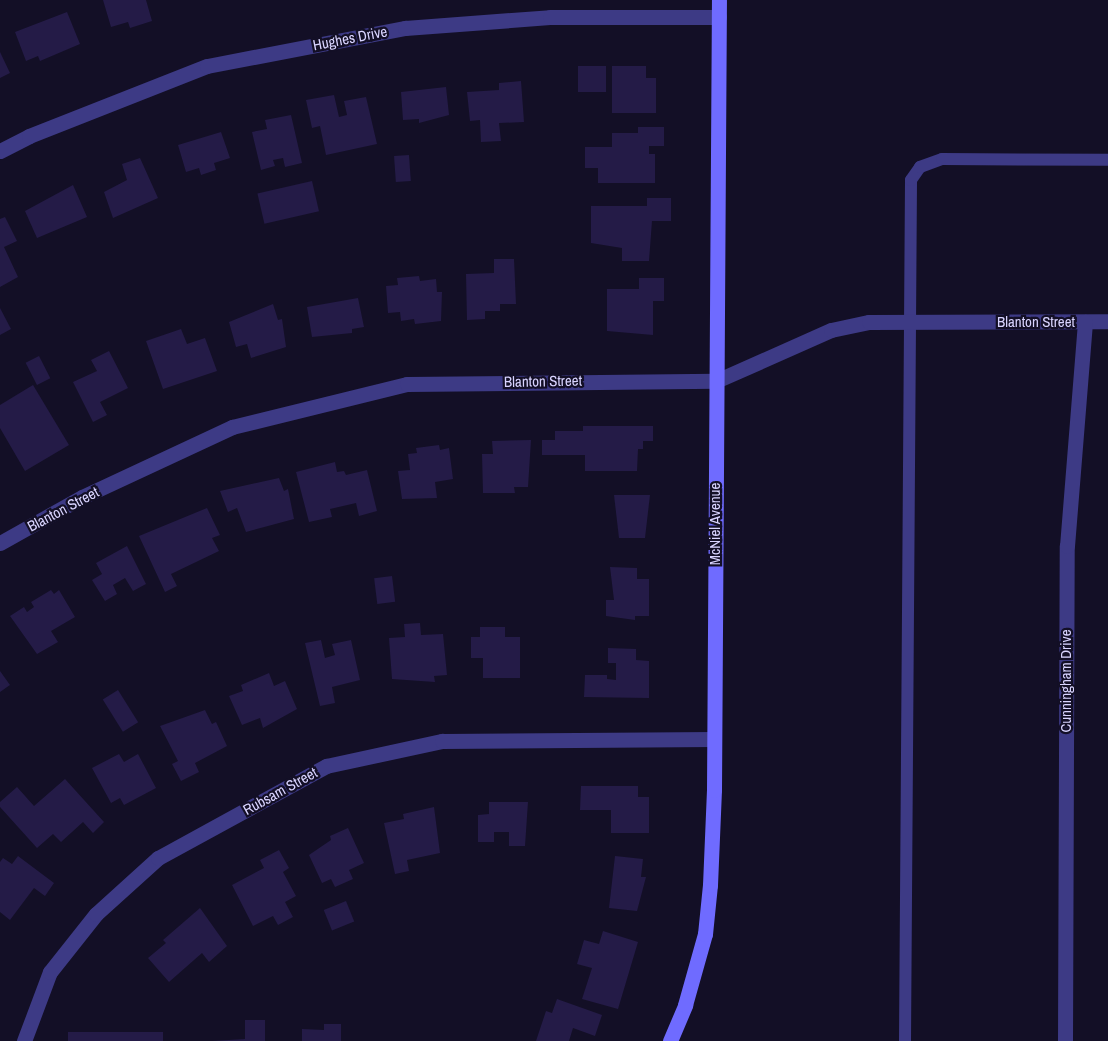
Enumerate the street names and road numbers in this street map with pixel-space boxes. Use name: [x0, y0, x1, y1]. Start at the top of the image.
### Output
street label: Hughes Drive: [311, 22, 389, 54]
street label: Blanton Street: [997, 313, 1075, 331]
street label: Blanton Street: [504, 371, 582, 391]
street label: McNiel Avenue: [706, 482, 724, 566]
street label: Blanton Street: [24, 483, 102, 535]
street label: Cunningham Drive: [1057, 629, 1075, 733]
street label: Rubsam Street: [240, 763, 320, 819]

